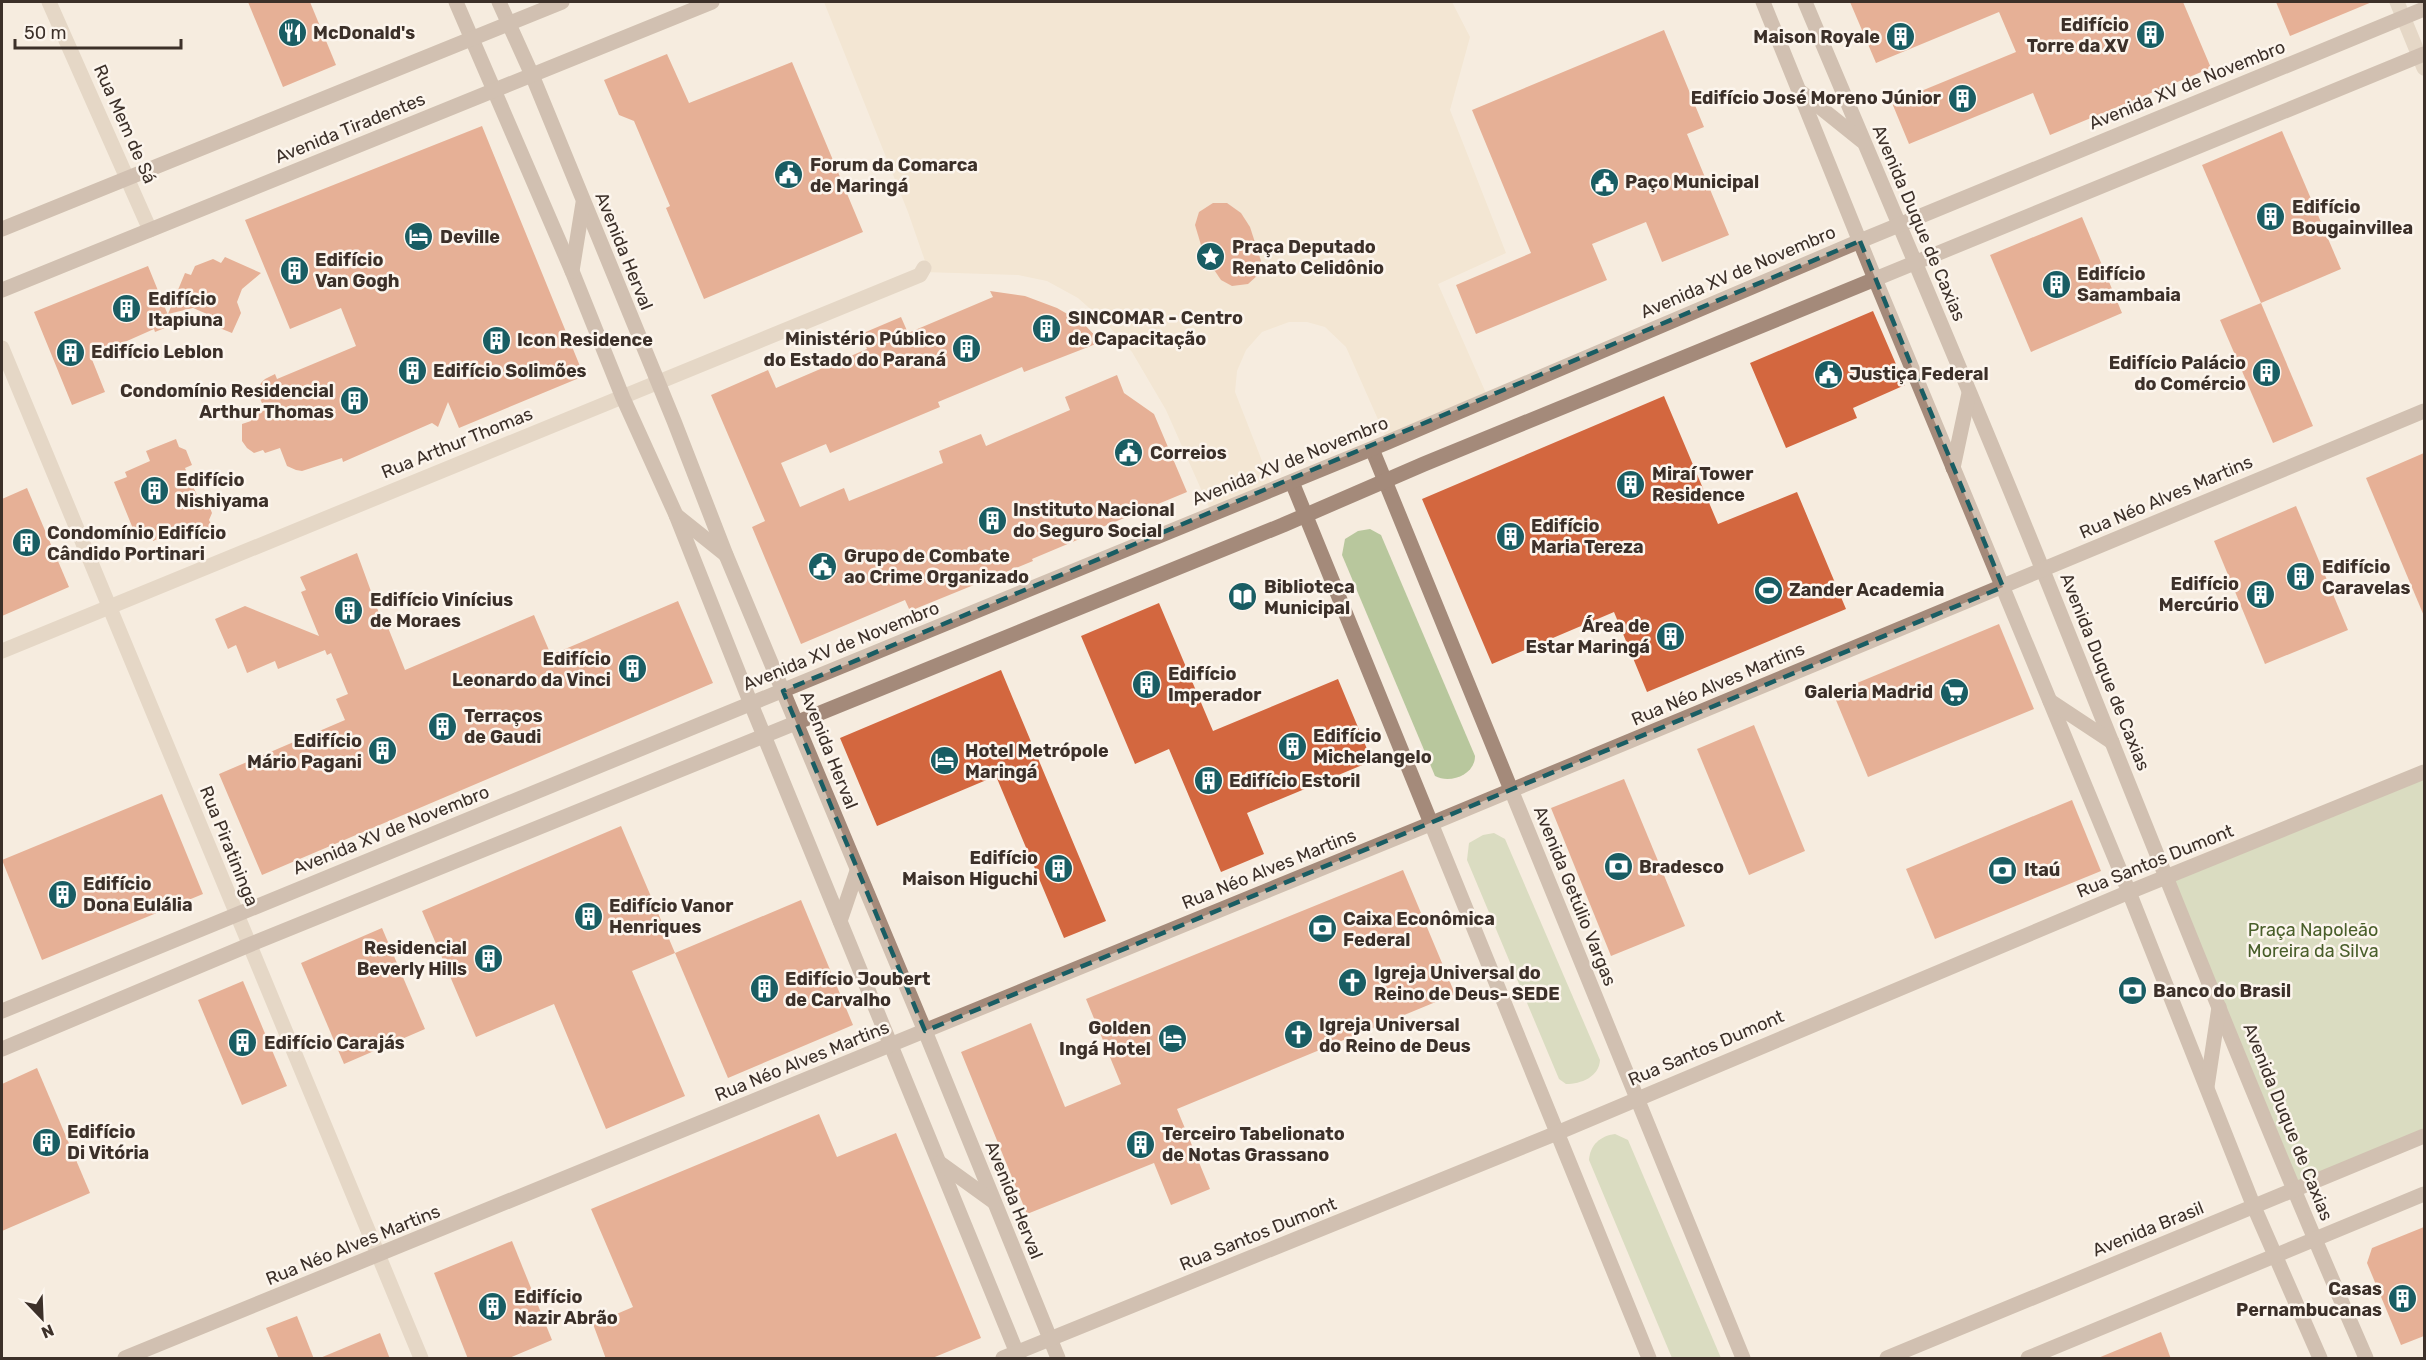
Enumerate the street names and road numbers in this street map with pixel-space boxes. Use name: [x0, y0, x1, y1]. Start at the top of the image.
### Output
street label: Avenida XV de Novembro: [2086, 36, 2288, 134]
street label: Rua Mem de Sá: [89, 61, 161, 187]
street label: Avenida Tiradentes: [272, 88, 428, 168]
street label: Avenida Duque de Caxias: [1868, 122, 1970, 324]
street label: Avenida Herval: [590, 189, 658, 313]
street label: Avenida XV de Novembro: [1637, 221, 1839, 323]
street label: Rua Arthur Thomas: [378, 403, 536, 483]
street label: Avenida XV de Novembro: [1189, 412, 1391, 510]
street label: Rua Néo Alves Martins: [2076, 451, 2256, 543]
street label: Avenida Duque de Caxias: [2055, 570, 2155, 774]
street label: Avenida XV de Novembro: [740, 597, 942, 695]
street label: Rua Néo Alves Martins: [1628, 638, 1808, 730]
street label: Avenida Herval: [795, 688, 863, 812]
street label: Avenida XV de Novembro: [290, 781, 492, 879]
street label: Rua Piratininga: [195, 783, 263, 909]
street label: Avenida Getúlio Vargas: [1529, 803, 1621, 989]
street label: Rua Santos Dumont: [2073, 819, 2237, 903]
street label: Rua Néo Alves Martins: [1179, 824, 1359, 914]
street label: Rua Santos Dumont: [1625, 1005, 1787, 1091]
street label: Rua Néo Alves Martins: [712, 1016, 892, 1106]
street label: Avenida Duque de Caxias: [2238, 1020, 2338, 1224]
street label: Avenida Herval: [980, 1138, 1048, 1262]
street label: Rua Santos Dumont: [1176, 1192, 1340, 1276]
street label: Avenida Brasil: [2089, 1197, 2207, 1261]
street label: Rua Néo Alves Martins: [263, 1200, 443, 1290]

